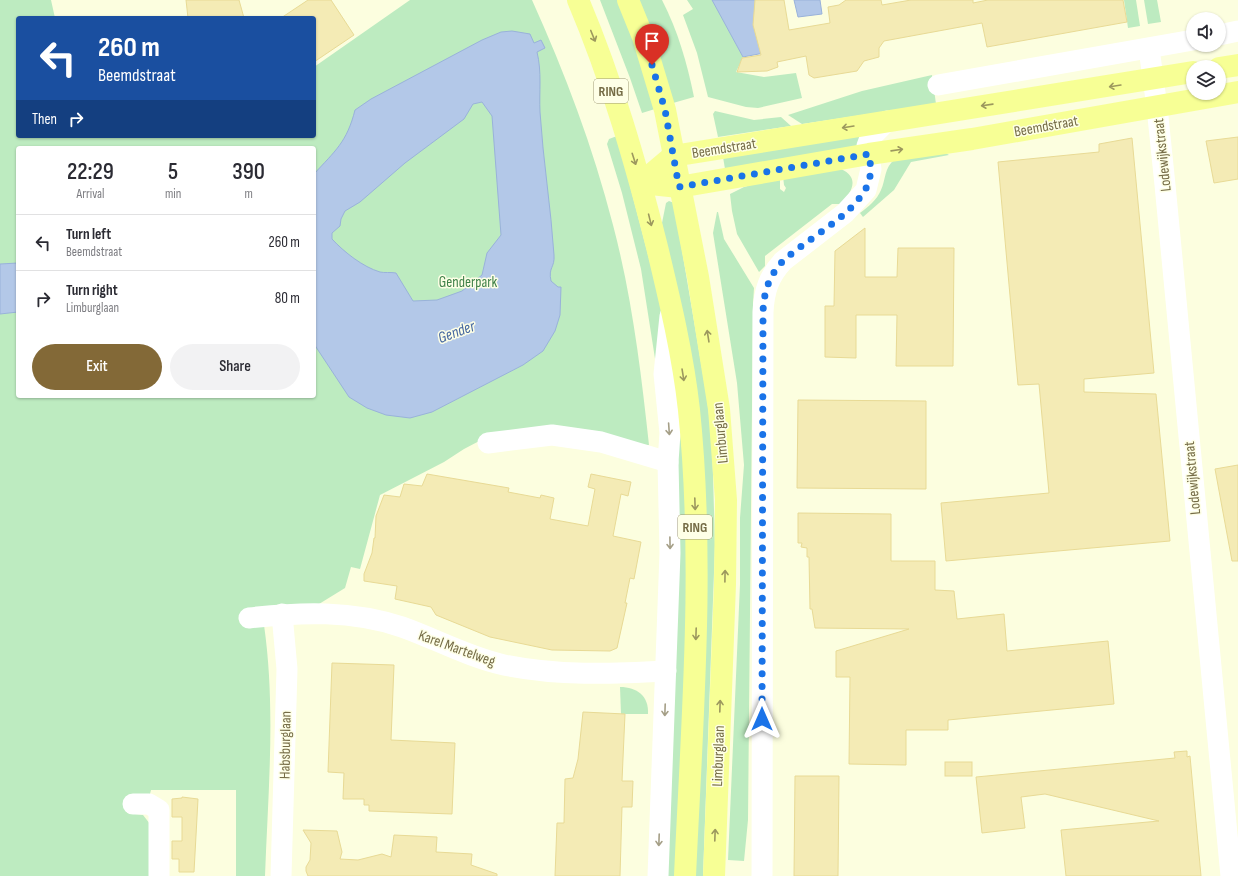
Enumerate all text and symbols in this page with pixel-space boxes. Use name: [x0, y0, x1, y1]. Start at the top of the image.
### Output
map controls: [1186, 12, 1226, 100]
button: sound: [1186, 12, 1226, 52]
pin: [635, 24, 669, 65]
one-way arrow: [590, 29, 597, 41]
icon: arrive: [641, 30, 663, 52]
text: 260 m: [98, 31, 160, 64]
icon: left: [32, 32, 84, 84]
button: layers: [1186, 60, 1226, 100]
text: Beemdstraat: [98, 65, 176, 86]
road number: RING: [594, 79, 628, 103]
one-way arrow: [1109, 82, 1122, 90]
one-way arrow: [981, 101, 994, 109]
icon: right: [65, 108, 87, 130]
text: Then: [32, 110, 57, 129]
street label: Beemdstraat: [1013, 111, 1080, 141]
street label: Lodewijkstraat: [1149, 117, 1176, 192]
one-way arrow: [842, 123, 855, 131]
street label: Beemdstraat: [691, 134, 758, 163]
one-way arrow: [890, 146, 903, 154]
one-way arrow: [630, 153, 638, 165]
text: 22:29: [67, 157, 114, 186]
text: 5: [168, 157, 178, 186]
text: 390: [232, 157, 265, 186]
text: Arrival: [76, 186, 104, 202]
text: min: [165, 186, 181, 202]
text: m: [244, 186, 253, 202]
one-way arrow: [647, 214, 655, 227]
text: Turn left: [66, 225, 111, 244]
icon: left: [32, 232, 54, 254]
text: 260 m: [269, 233, 300, 252]
text: Beemdstraat: [66, 244, 122, 260]
park label: Genderpark: [439, 273, 498, 292]
text: Turn right: [66, 281, 118, 300]
icon: right: [32, 288, 54, 310]
text: 80 m: [275, 289, 300, 308]
text: Limburglaan: [66, 300, 119, 316]
water label: Gender: [435, 317, 478, 348]
one-way arrow: [704, 330, 712, 343]
button: Exit: [32, 344, 162, 390]
button: Share: [170, 344, 300, 390]
one-way arrow: [679, 368, 687, 381]
street label: Limburglaan: [708, 402, 733, 464]
one-way arrow: [666, 422, 673, 435]
street label: Lodewijkstraat: [1180, 440, 1205, 515]
one-way arrow: [691, 497, 698, 510]
road number: RING: [678, 515, 712, 539]
one-way arrow: [666, 536, 674, 549]
one-way arrow: [721, 570, 729, 583]
street label: Karel Martelweg: [416, 626, 498, 671]
one-way arrow: [692, 627, 699, 640]
position arrow: [741, 698, 783, 740]
one-way arrow: [716, 700, 724, 713]
one-way arrow: [661, 703, 668, 716]
street label: Habsburglaan: [275, 711, 296, 779]
street label: Limburglaan: [708, 725, 729, 787]
one-way arrow: [711, 829, 719, 842]
one-way arrow: [655, 833, 663, 846]

